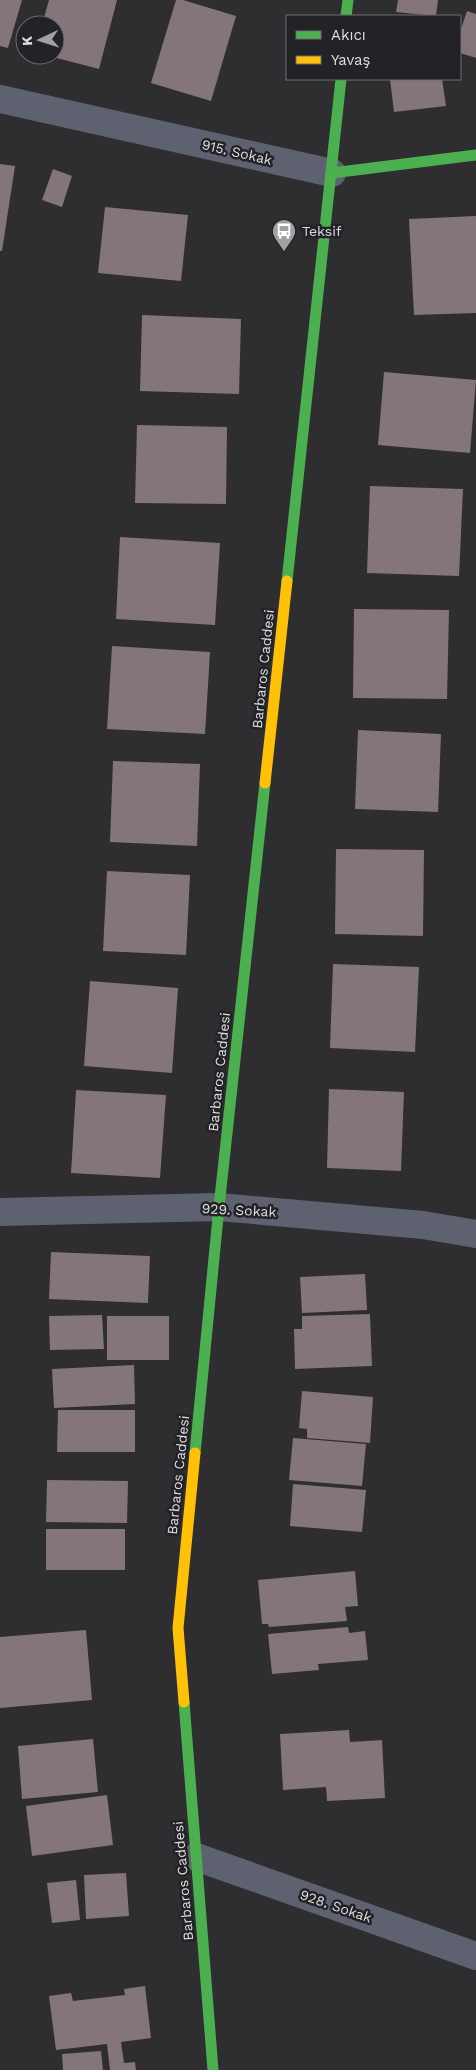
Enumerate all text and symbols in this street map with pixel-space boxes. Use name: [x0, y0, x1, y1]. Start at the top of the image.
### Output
north arrow: [15, 15, 65, 65]
legend: [286, 15, 461, 80]
text: Akıcı: [331, 26, 366, 44]
text: K: [19, 35, 35, 46]
text: Yavaş: [331, 51, 371, 69]
street label: 915. Sokak: [200, 136, 274, 168]
bus stop icon: Teksif: [271, 218, 297, 252]
place label: Teksif: [302, 223, 342, 239]
street label: Barbaros Caddesi: [249, 609, 277, 729]
street label: Barbaros Caddesi: [205, 1012, 233, 1132]
street label: 929. Sokak: [201, 1200, 277, 1220]
street label: Barbaros Caddesi: [164, 1415, 192, 1535]
street label: Barbaros Caddesi: [170, 1821, 196, 1941]
street label: 928. Sokak: [298, 1886, 374, 1926]

